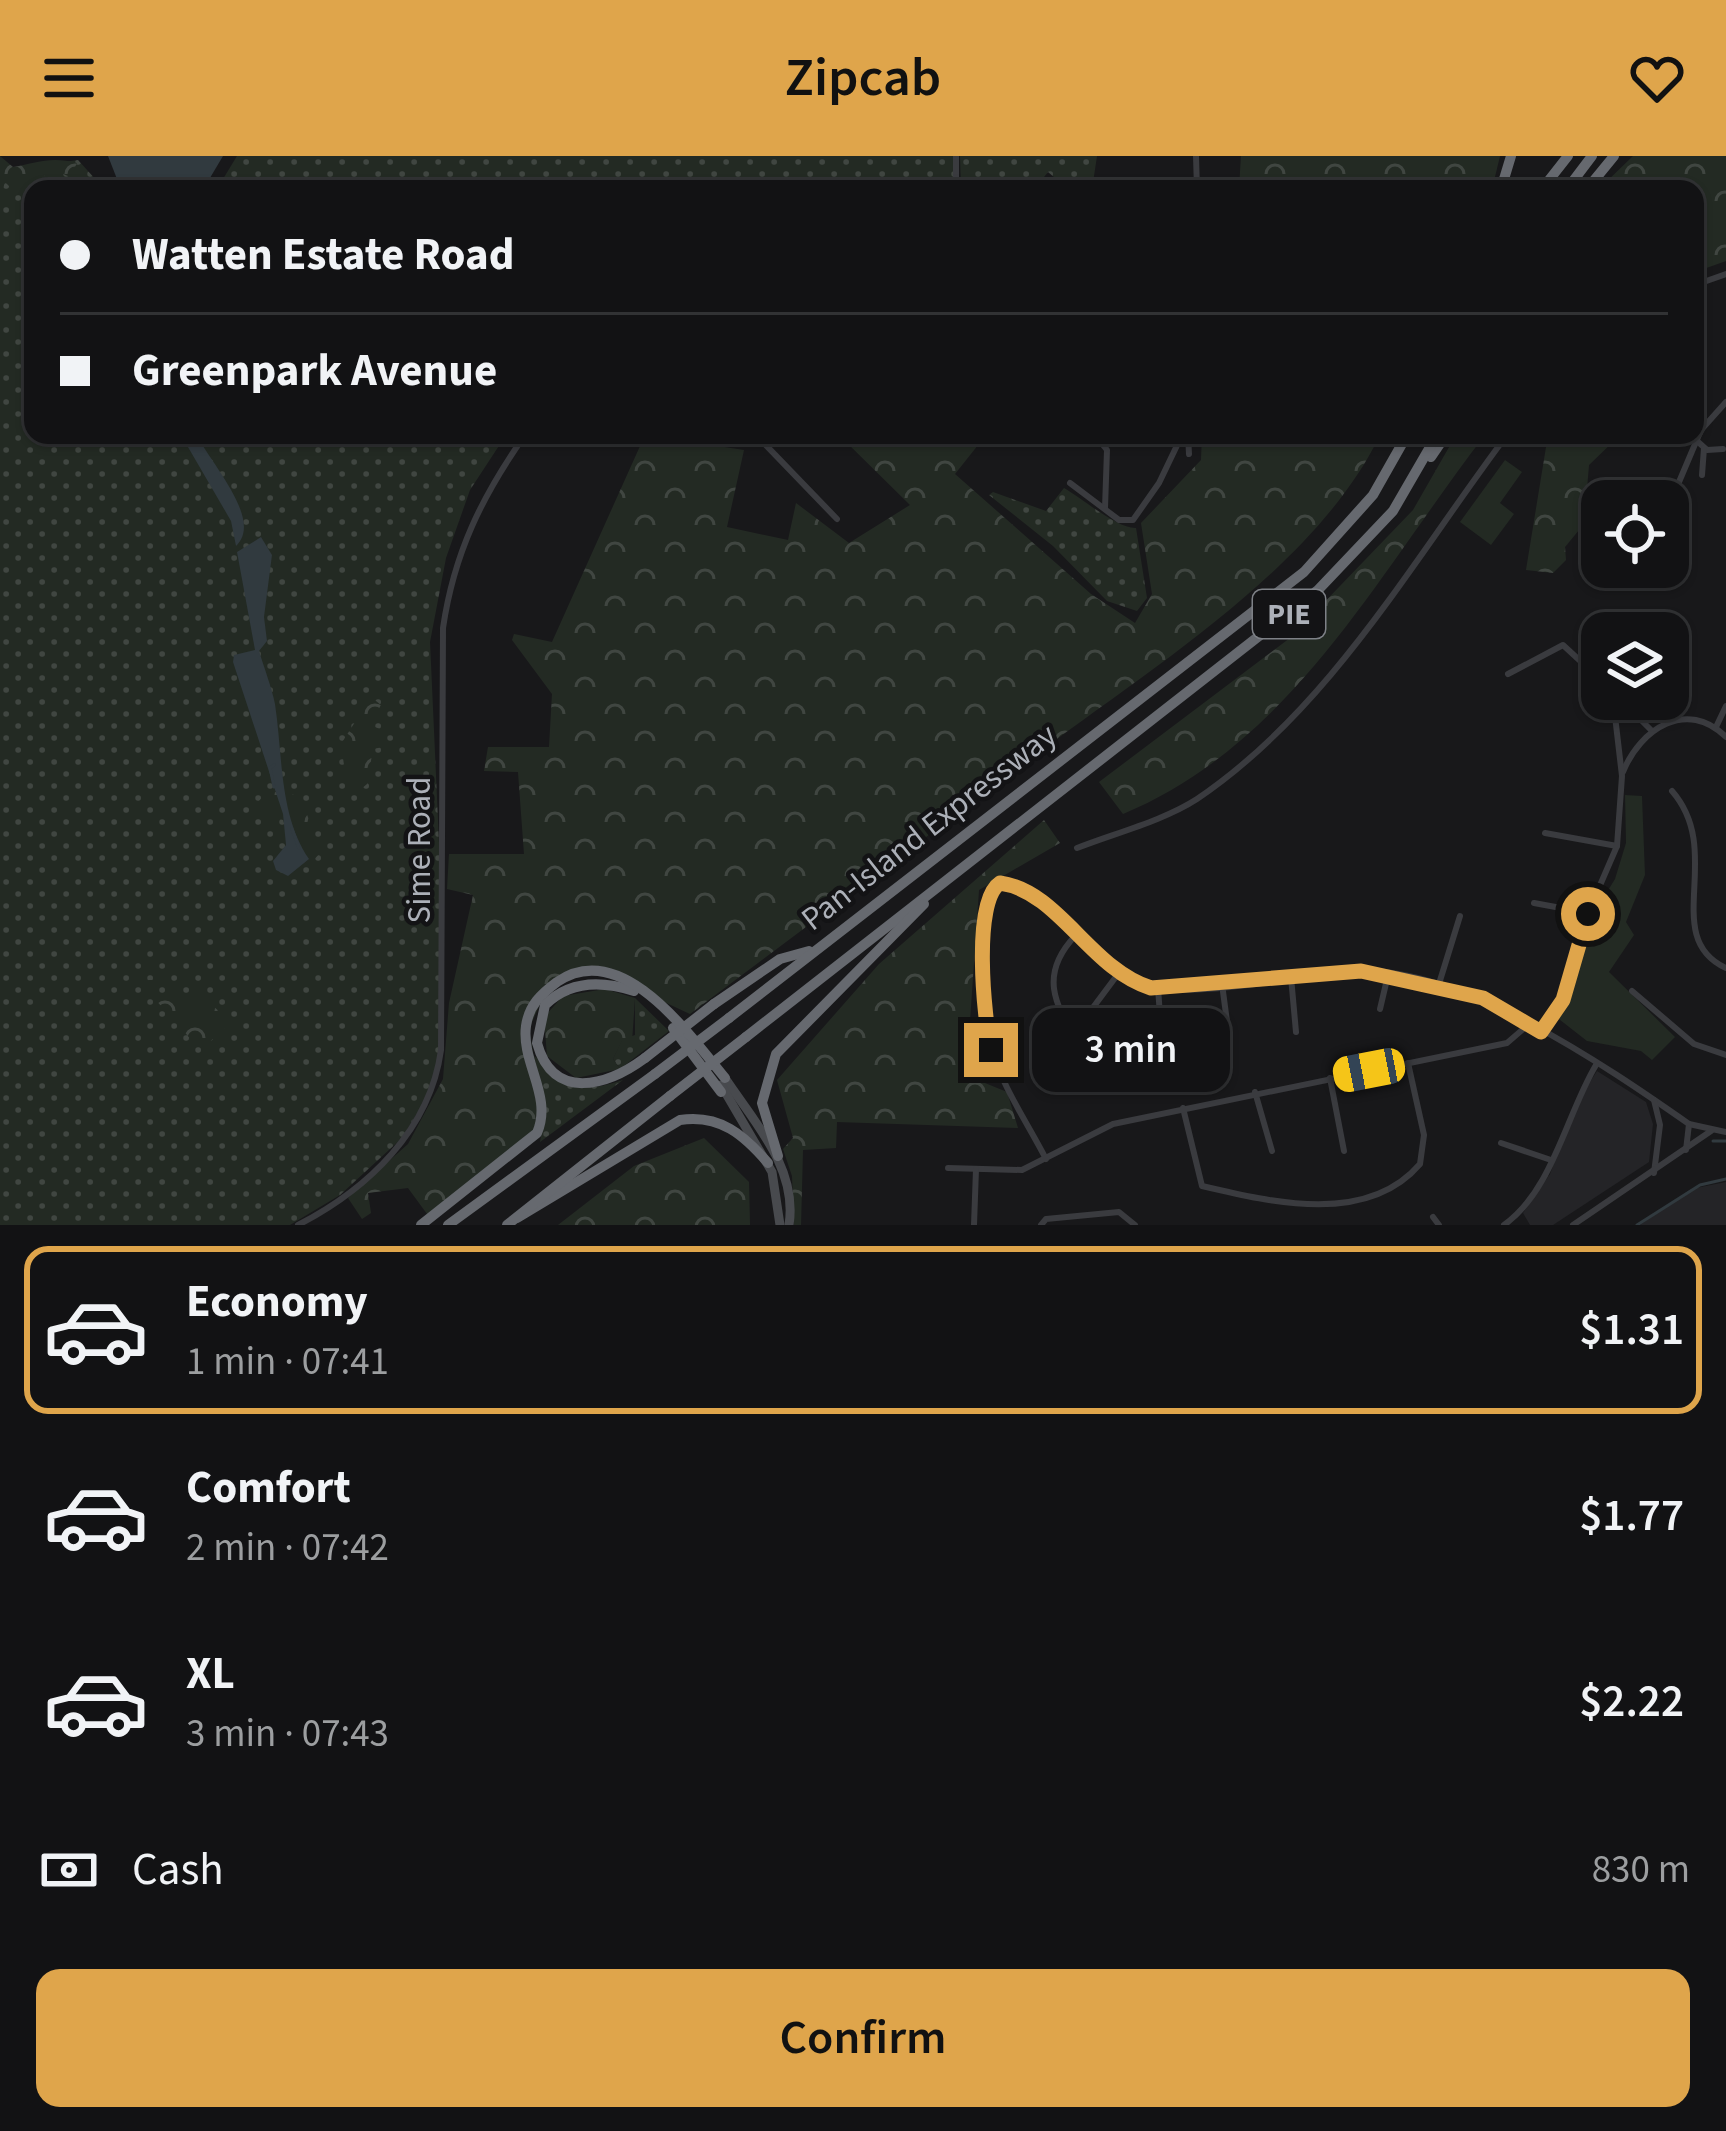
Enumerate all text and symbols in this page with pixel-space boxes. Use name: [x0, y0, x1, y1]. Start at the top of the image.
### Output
text: Zipcab: [785, 40, 941, 117]
icon: menu: [36, 45, 102, 111]
icon: heart: [1624, 45, 1690, 111]
text: Watten Estate Road: [132, 223, 515, 287]
text: Greenpark Avenue: [132, 339, 497, 403]
map controls: [1581, 480, 1689, 720]
button: locate: [1581, 480, 1689, 588]
road number: PIE: [1253, 590, 1325, 638]
button: layers: [1581, 612, 1689, 720]
street label: Pan-Island Expressway: [791, 712, 1067, 942]
street label: Sime Road: [396, 777, 443, 923]
route start: [1561, 887, 1615, 941]
callout: 3 min: [1033, 1008, 1231, 1092]
text: 3 min: [1085, 1022, 1177, 1078]
route end: [964, 1023, 1018, 1077]
car: [1330, 1045, 1408, 1095]
text: Economy: [186, 1270, 368, 1334]
icon: car: [42, 1276, 150, 1384]
text: $1.31: [1579, 1298, 1684, 1362]
text: 1 min · 07:41: [186, 1334, 389, 1390]
text: Comfort: [186, 1456, 351, 1520]
icon: car: [42, 1462, 150, 1570]
text: $1.77: [1579, 1484, 1684, 1548]
text: 2 min · 07:42: [186, 1520, 389, 1576]
text: XL: [186, 1642, 235, 1706]
icon: car: [42, 1648, 150, 1756]
text: $2.22: [1579, 1670, 1684, 1734]
text: 3 min · 07:43: [186, 1706, 389, 1762]
icon: cash: [36, 1837, 102, 1903]
text: Cash: [132, 1838, 224, 1902]
text: 830 m: [1592, 1842, 1690, 1898]
button: Confirm: [36, 1969, 1690, 2107]

